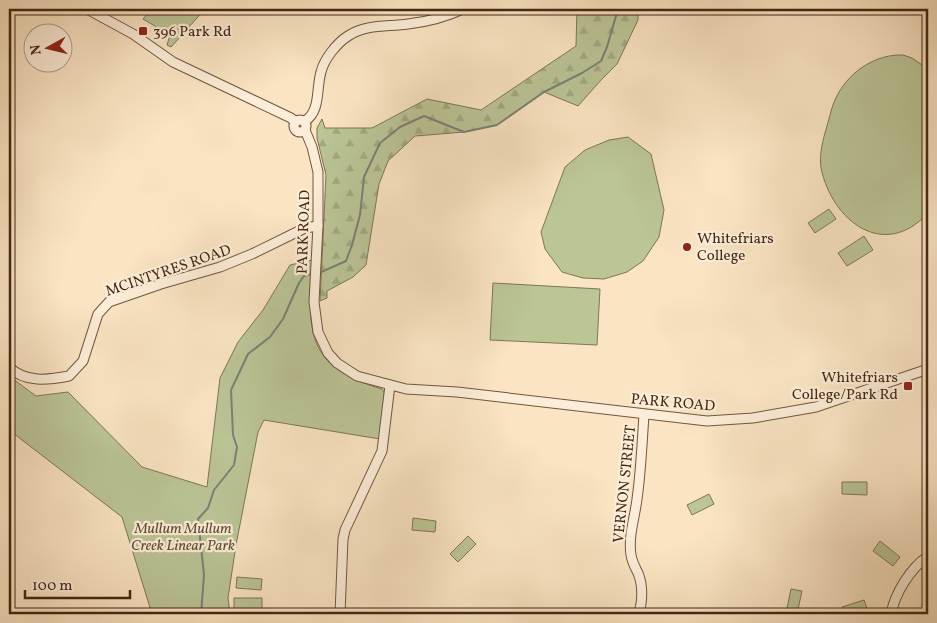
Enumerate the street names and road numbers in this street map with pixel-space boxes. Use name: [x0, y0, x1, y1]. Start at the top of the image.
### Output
street label: PARK ROAD: [293, 189, 316, 275]
street label: MCINTYRES ROAD: [103, 240, 234, 303]
street label: PARK ROAD: [630, 389, 716, 418]
street label: VERNON STREET: [609, 424, 642, 544]

